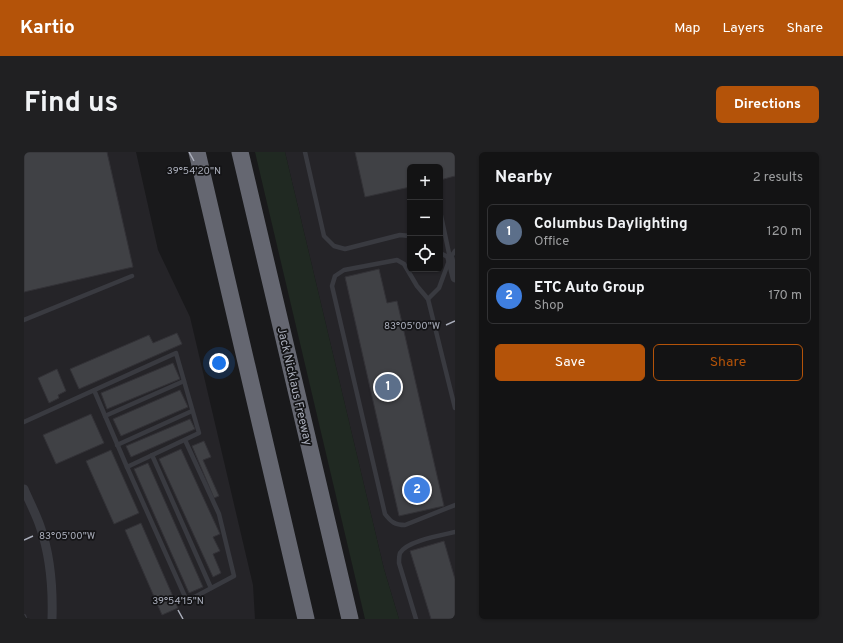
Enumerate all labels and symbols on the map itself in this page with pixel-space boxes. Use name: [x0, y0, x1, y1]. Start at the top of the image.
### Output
text: 39°54'20"N: [167, 165, 221, 178]
text: 83°05'00"W: [384, 320, 440, 333]
street label: Jack Nicklaus Freeway: [273, 325, 315, 447]
your location: [209, 353, 229, 373]
pin: 1: [375, 372, 401, 402]
pin: 2: [404, 475, 430, 505]
text: 83°05'00"W: [39, 530, 95, 543]
text: 39°54'15"N: [152, 595, 204, 608]

